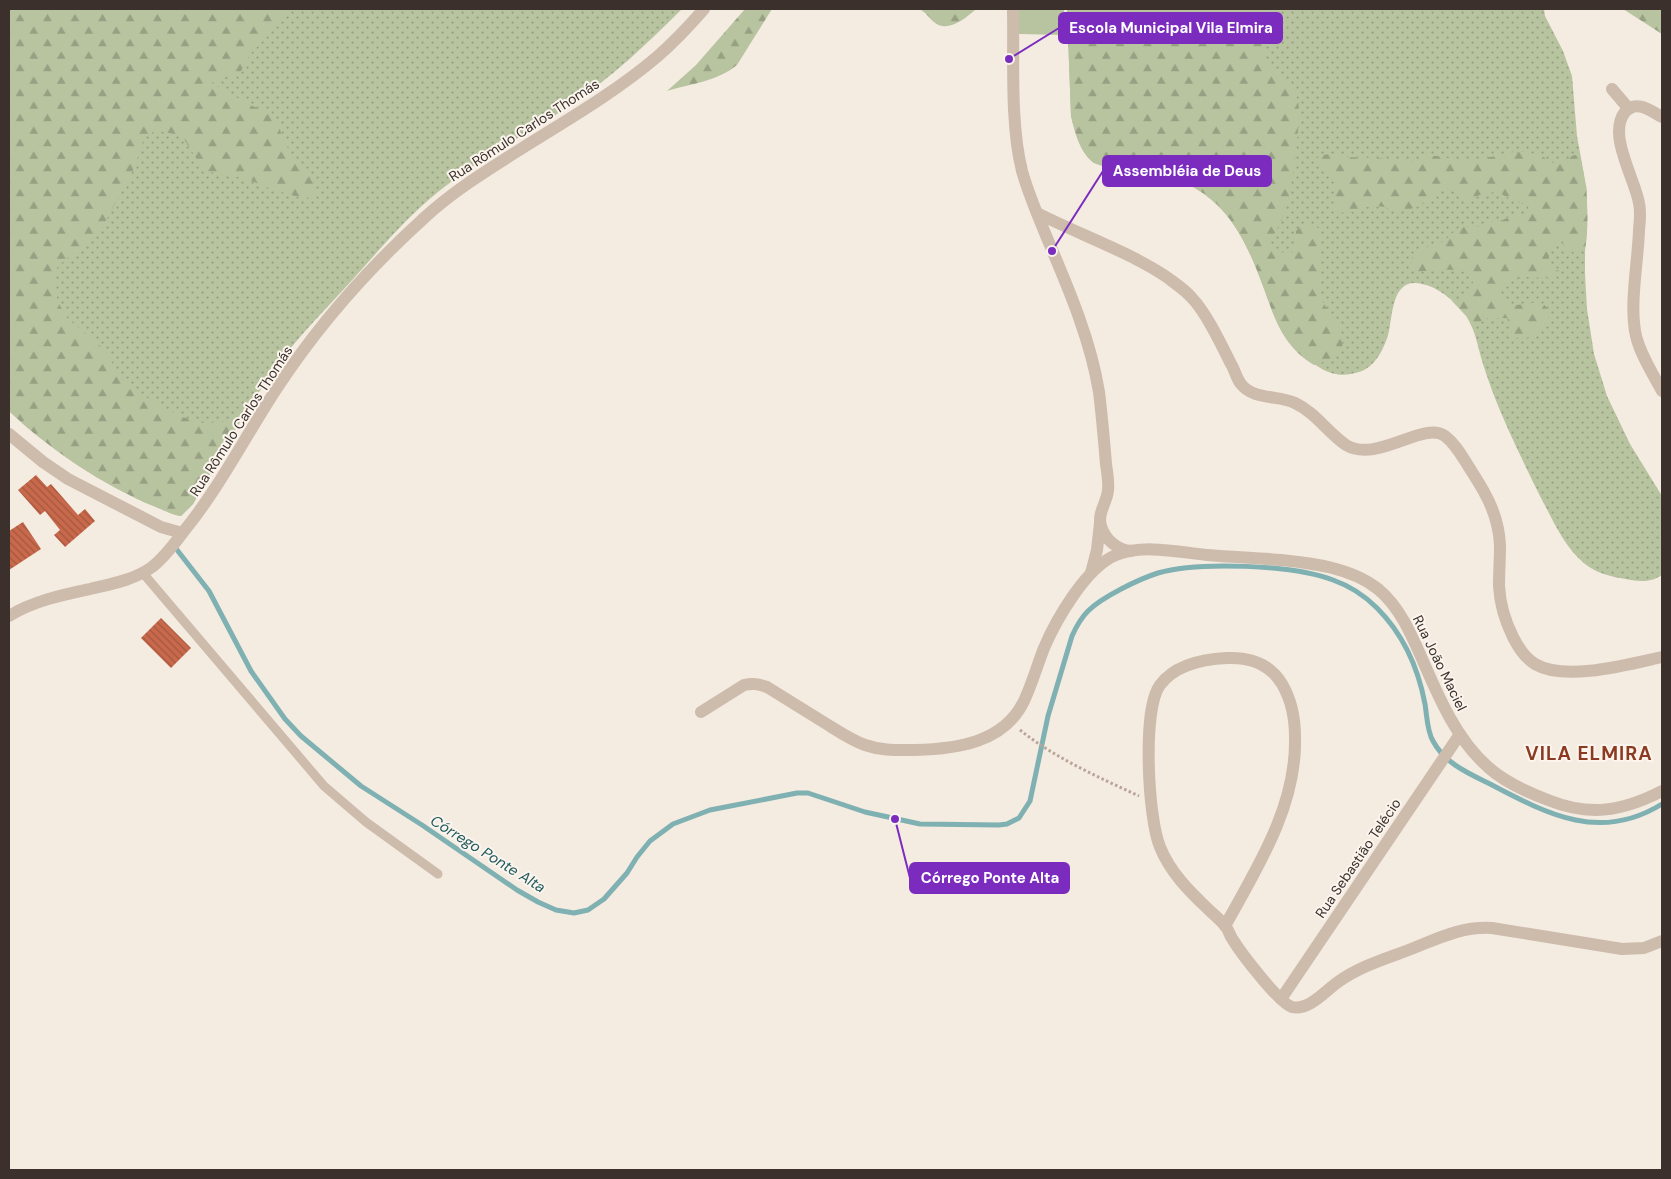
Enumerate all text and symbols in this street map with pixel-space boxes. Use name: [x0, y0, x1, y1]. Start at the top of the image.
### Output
callout: Escola Municipal Vila Elmira: [1059, 13, 1282, 43]
text: Escola Municipal Vila Elmira: [1069, 18, 1273, 38]
street label: Rua Rômulo Carlos Thomás: [445, 75, 603, 185]
callout: Assembléia de Deus: [1103, 156, 1271, 186]
text: Assembléia de Deus: [1113, 161, 1261, 181]
street label: Rua Rômulo Carlos Thomás: [186, 342, 296, 500]
street label: Rua João Maciel: [1409, 612, 1471, 714]
district label: VILA ELMIRA: [1525, 741, 1653, 766]
street label: Rua Sebastião Telécio: [1311, 795, 1405, 921]
water label: Córrego Ponte Alta: [427, 811, 549, 897]
callout: Córrego Ponte Alta: [910, 863, 1069, 893]
text: Córrego Ponte Alta: [921, 868, 1059, 888]

